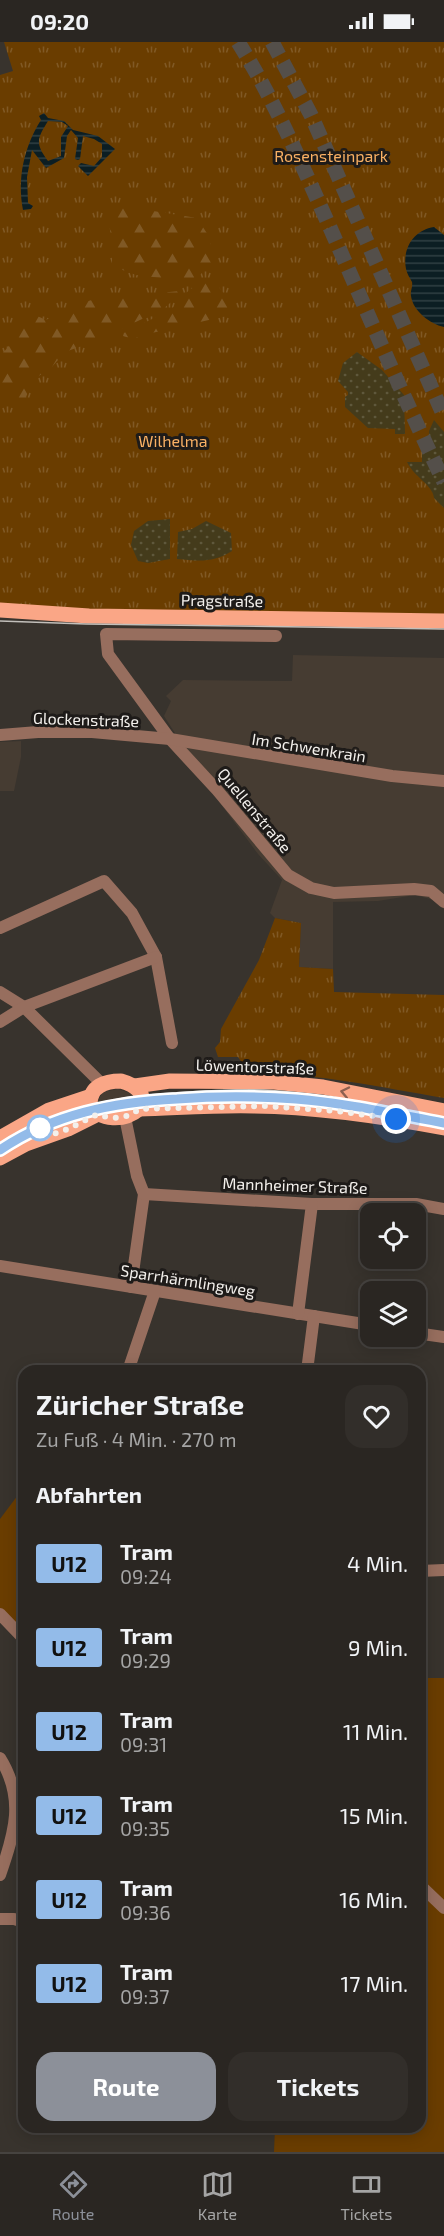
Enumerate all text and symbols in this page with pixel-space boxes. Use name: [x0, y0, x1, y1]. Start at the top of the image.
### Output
text: 09:20: [30, 8, 89, 34]
park label: Rosensteinpark: [274, 146, 388, 165]
park label: Wilhelma: [138, 431, 208, 450]
street label: Pragstraße: [181, 590, 263, 610]
street label: Glockenstraße: [33, 708, 139, 730]
street label: Im Schwenkrain: [250, 729, 368, 765]
street label: Quellenstraße: [213, 764, 296, 857]
street label: Löwentorstraße: [195, 1054, 315, 1078]
one-way arrow: [341, 1086, 351, 1099]
your location: [381, 1104, 411, 1134]
unlabelled marker: [27, 1115, 53, 1141]
street label: Mannheimer Straße: [222, 1173, 368, 1197]
map controls: [360, 1203, 426, 1347]
button: locate: [360, 1203, 426, 1269]
street label: Sparrhärmlingweg: [119, 1260, 257, 1300]
button: layers: [360, 1281, 426, 1347]
button: heart: [345, 1385, 408, 1448]
text: Züricher Straße: [36, 1387, 244, 1421]
text: Zu Fuß · 4 Min. · 270 m: [36, 1427, 236, 1451]
text: Abfahrten: [36, 1481, 142, 1507]
text: Tram: [120, 1538, 173, 1564]
text: 4 Min.: [347, 1550, 408, 1576]
text: U12: [51, 1551, 87, 1576]
text: 09:24: [120, 1564, 172, 1588]
text: Tram: [120, 1622, 173, 1648]
text: 9 Min.: [348, 1634, 408, 1660]
text: U12: [51, 1635, 87, 1660]
text: 09:29: [120, 1648, 171, 1672]
text: Tram: [120, 1706, 173, 1732]
text: 11 Min.: [343, 1718, 408, 1744]
text: U12: [51, 1719, 87, 1744]
text: 09:31: [120, 1732, 167, 1756]
text: Tram: [120, 1790, 173, 1816]
text: 15 Min.: [340, 1802, 408, 1828]
text: U12: [51, 1803, 87, 1828]
text: 09:35: [120, 1816, 170, 1840]
text: Tram: [120, 1874, 173, 1900]
text: 16 Min.: [339, 1886, 408, 1912]
text: U12: [51, 1887, 87, 1912]
text: 09:36: [120, 1900, 171, 1924]
text: Tram: [120, 1958, 173, 1984]
text: 17 Min.: [341, 1970, 408, 1996]
text: U12: [51, 1971, 87, 1996]
text: 09:37: [120, 1984, 170, 2008]
button: Route: [36, 2052, 216, 2121]
button: Tickets: [228, 2052, 408, 2121]
tab: Route: [52, 2168, 94, 2223]
tab: Karte: [198, 2168, 237, 2223]
tab: Tickets: [340, 2168, 392, 2223]

